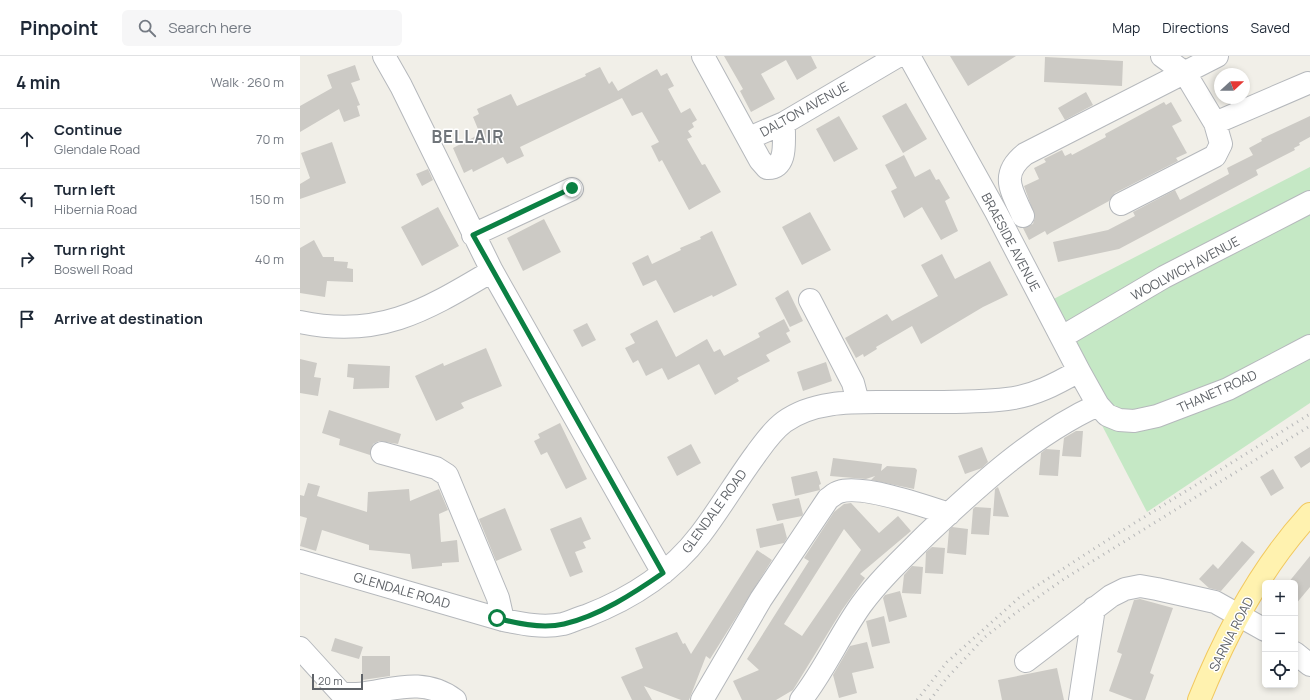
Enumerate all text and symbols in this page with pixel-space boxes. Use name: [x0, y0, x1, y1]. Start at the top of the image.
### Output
search box: [122, 10, 402, 46]
text: Pinpoint: [20, 15, 98, 41]
icon: search: [136, 17, 158, 39]
text: Search here: [168, 17, 252, 38]
text: Map: [1112, 18, 1140, 37]
text: Directions: [1162, 18, 1229, 37]
text: Saved: [1251, 18, 1290, 37]
north arrow: [1214, 68, 1250, 104]
text: 4 min: [16, 71, 60, 94]
text: Walk · 260 m: [211, 73, 284, 91]
street label: DALTON AVENUE: [756, 77, 852, 141]
text: Continue: [54, 119, 122, 140]
district label: BELLAIR: [431, 125, 505, 148]
icon: ahead: [16, 128, 38, 150]
text: 70 m: [256, 130, 284, 148]
text: Glendale Road: [54, 140, 140, 158]
text: Turn left: [54, 179, 116, 200]
route end: [563, 179, 581, 197]
icon: left: [16, 188, 38, 210]
text: 150 m: [250, 190, 284, 208]
street label: BRAESIDE AVENUE: [977, 190, 1045, 294]
text: Hibernia Road: [54, 200, 137, 218]
street label: WOOLWICH AVENUE: [1128, 232, 1242, 304]
text: Turn right: [54, 239, 125, 260]
icon: right: [16, 248, 38, 270]
text: 40 m: [255, 250, 284, 268]
text: Boswell Road: [54, 260, 133, 278]
icon: arrive: [16, 308, 38, 330]
text: Arrive at destination: [54, 308, 203, 329]
street label: THANET ROAD: [1174, 365, 1260, 417]
street label: GLENDALE ROAD: [677, 465, 751, 557]
street label: GLENDALE ROAD: [352, 568, 453, 612]
map controls: [1262, 580, 1298, 688]
button: +: [1262, 580, 1298, 616]
street label: SARNIA ROAD: [1204, 593, 1258, 674]
route start: [488, 609, 506, 627]
button: −: [1262, 616, 1298, 652]
button: locate: [1262, 652, 1298, 688]
scale bar: [312, 672, 363, 691]
text: 20 m: [318, 673, 343, 688]

